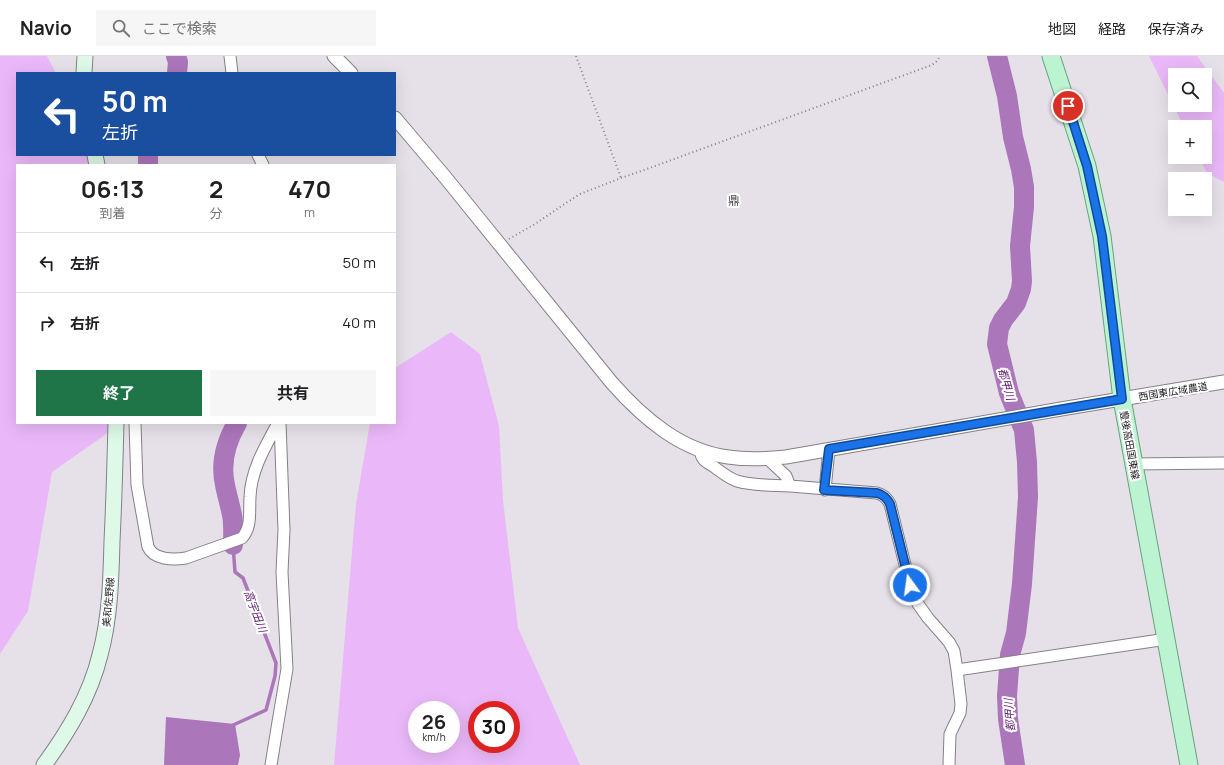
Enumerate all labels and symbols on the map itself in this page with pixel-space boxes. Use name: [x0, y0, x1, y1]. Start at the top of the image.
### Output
pin: [1051, 89, 1085, 123]
district label: 鼎: [728, 192, 740, 209]
water label: 都甲川: [995, 366, 1019, 403]
street label: 西国東広域農道: [1137, 379, 1209, 403]
street label: 豊後高田国東線: [1117, 409, 1143, 481]
position arrow: [889, 564, 931, 606]
street label: 美和佐野線: [99, 576, 117, 628]
water label: 高宇田川: [241, 588, 271, 635]
water label: 都甲川: [1000, 697, 1018, 732]
speed limit sign: 30: [468, 701, 520, 753]

